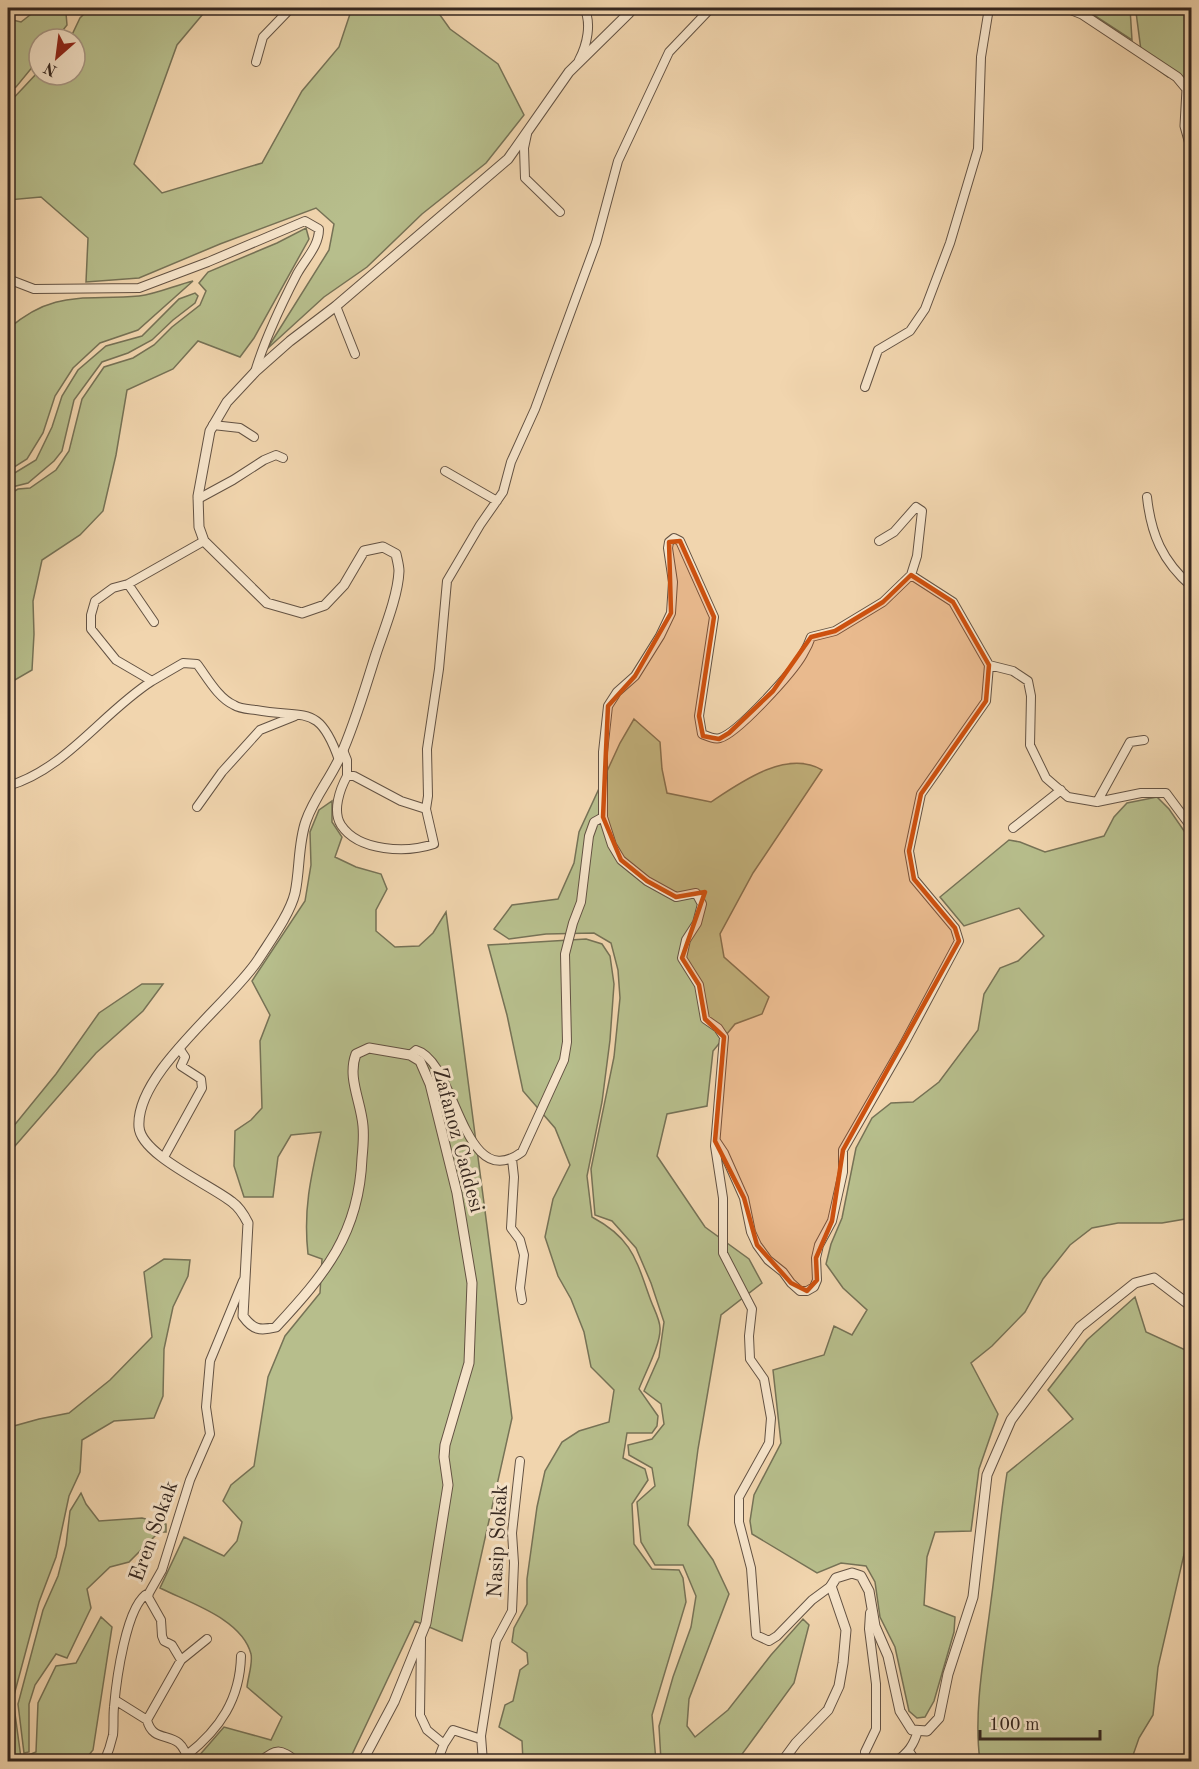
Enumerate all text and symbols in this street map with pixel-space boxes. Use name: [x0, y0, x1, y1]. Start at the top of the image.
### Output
north arrow: [27, 27, 87, 87]
text: N: [41, 58, 60, 78]
street label: Zafanoz Caddesi: [428, 1066, 487, 1215]
street label: Eren Sokak: [126, 1478, 182, 1585]
street label: Nasip Sokak: [485, 1484, 512, 1598]
scale bar: [980, 1703, 1100, 1741]
text: 100 m: [989, 1716, 1040, 1734]

